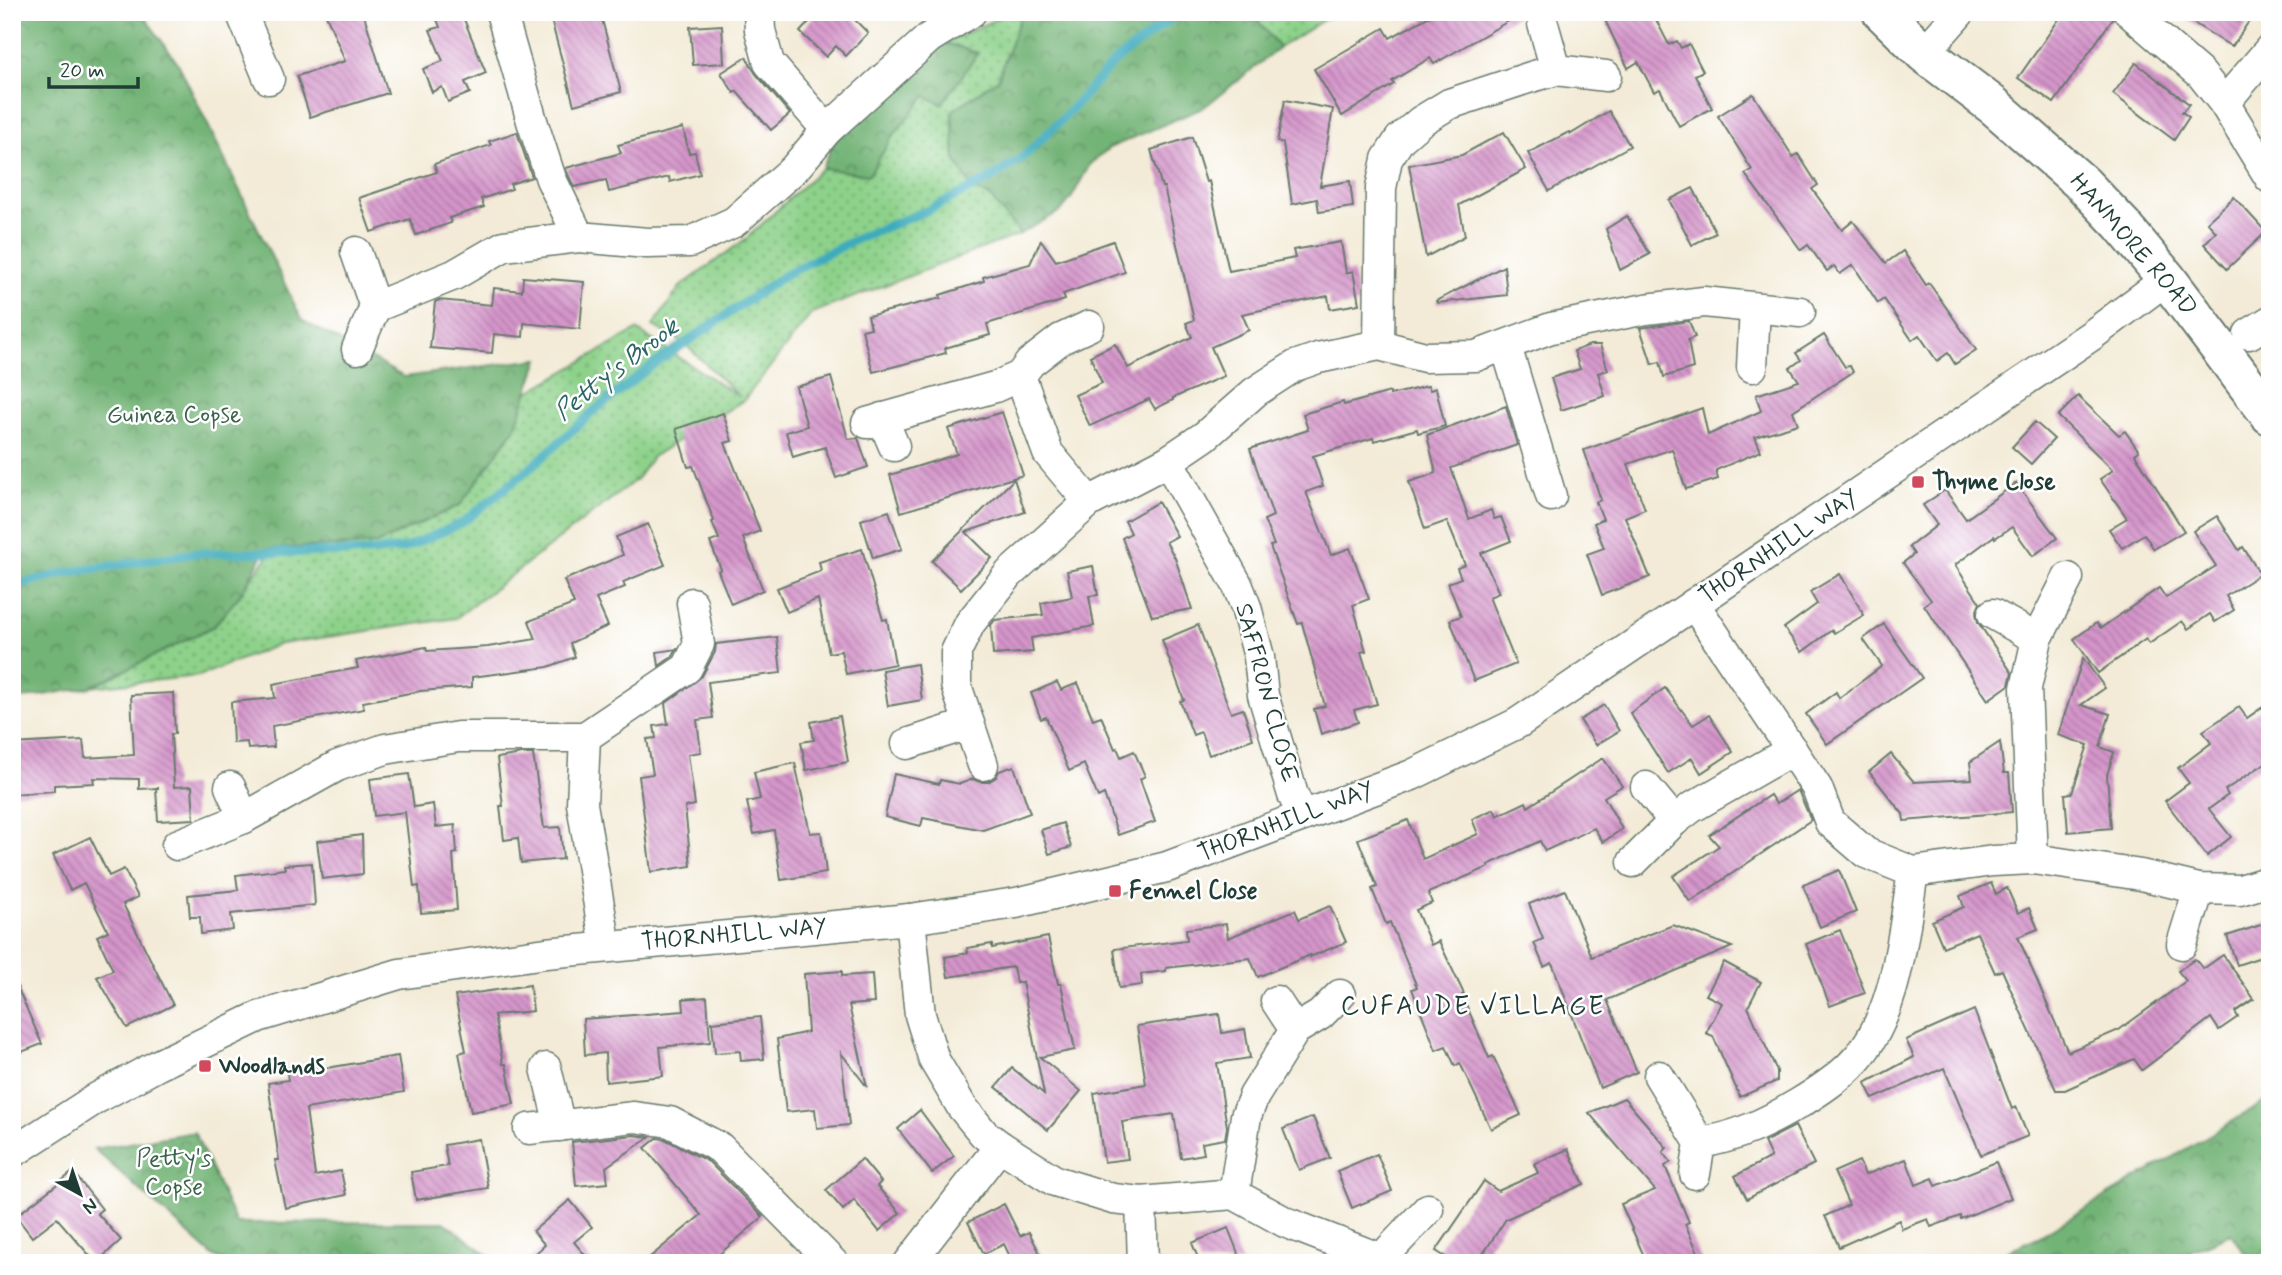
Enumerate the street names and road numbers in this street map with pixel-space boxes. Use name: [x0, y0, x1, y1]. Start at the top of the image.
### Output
street label: HANMORE ROAD: [2062, 167, 2204, 323]
street label: THORNHILL WAY: [1693, 482, 1865, 612]
street label: SAFFRON CLOSE: [1227, 600, 1305, 786]
street label: THORNHILL WAY: [1194, 774, 1378, 870]
street label: THORNHILL WAY: [640, 911, 828, 959]

